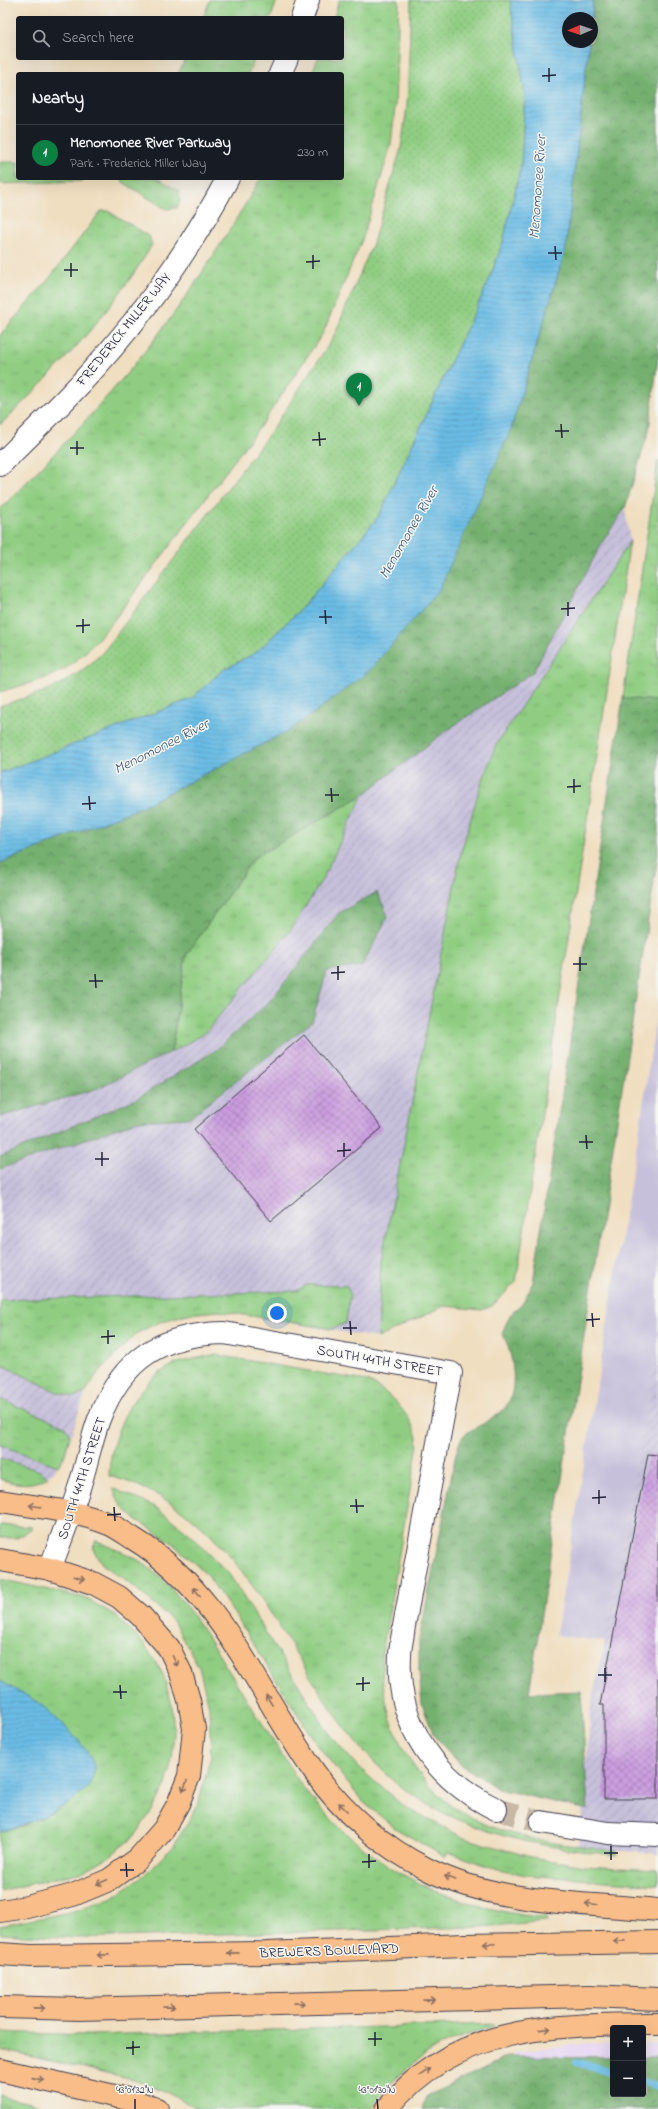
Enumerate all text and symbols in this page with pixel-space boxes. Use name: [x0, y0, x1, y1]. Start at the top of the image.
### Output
north arrow: [562, 12, 598, 48]
search box: [16, 16, 344, 60]
icon: search: [30, 27, 52, 49]
text: Search here: [62, 27, 134, 49]
text: Nearby: [32, 86, 84, 111]
text: Menomonee River Parkway: [70, 132, 231, 154]
water label: Menomonee River: [523, 132, 553, 240]
text: 1: [43, 143, 47, 162]
text: 230 m: [297, 143, 328, 162]
text: Park · Frederick Miller Way: [70, 154, 206, 173]
street label: FREDERICK MILLER WAY: [71, 268, 177, 392]
pin: 1: [346, 373, 372, 406]
water label: Menomonee River: [373, 480, 445, 583]
water label: Menomonee River: [110, 712, 215, 780]
your location: [267, 1303, 287, 1323]
street label: SOUTH 44TH STREET: [315, 1340, 444, 1383]
street label: SOUTH 44TH STREET: [53, 1415, 112, 1542]
one-way arrow: [29, 1502, 42, 1510]
one-way arrow: [72, 1575, 85, 1582]
one-way arrow: [193, 1586, 201, 1597]
one-way arrow: [172, 1654, 179, 1666]
one-way arrow: [264, 1694, 272, 1706]
one-way arrow: [181, 1780, 189, 1792]
one-way arrow: [338, 1802, 348, 1812]
one-way arrow: [444, 1874, 456, 1882]
one-way arrow: [97, 1879, 109, 1887]
one-way arrow: [585, 1900, 598, 1907]
one-way arrow: [613, 1937, 626, 1945]
street label: BREWERS BOULEVARD: [258, 1939, 399, 1964]
one-way arrow: [483, 1941, 496, 1948]
one-way arrow: [227, 1949, 240, 1957]
one-way arrow: [97, 1951, 110, 1959]
one-way arrow: [422, 1996, 435, 2004]
one-way arrow: [292, 1999, 305, 2007]
one-way arrow: [162, 2003, 175, 2010]
one-way arrow: [32, 2004, 45, 2012]
one-way arrow: [538, 2025, 551, 2033]
map controls: [610, 2025, 646, 2097]
button: +: [610, 2025, 646, 2061]
button: −: [610, 2061, 646, 2097]
one-way arrow: [419, 2068, 430, 2076]
one-way arrow: [31, 2075, 44, 2083]
text: 43°01'32"N: [116, 2083, 154, 2098]
text: 43°01'30"N: [358, 2083, 396, 2098]

